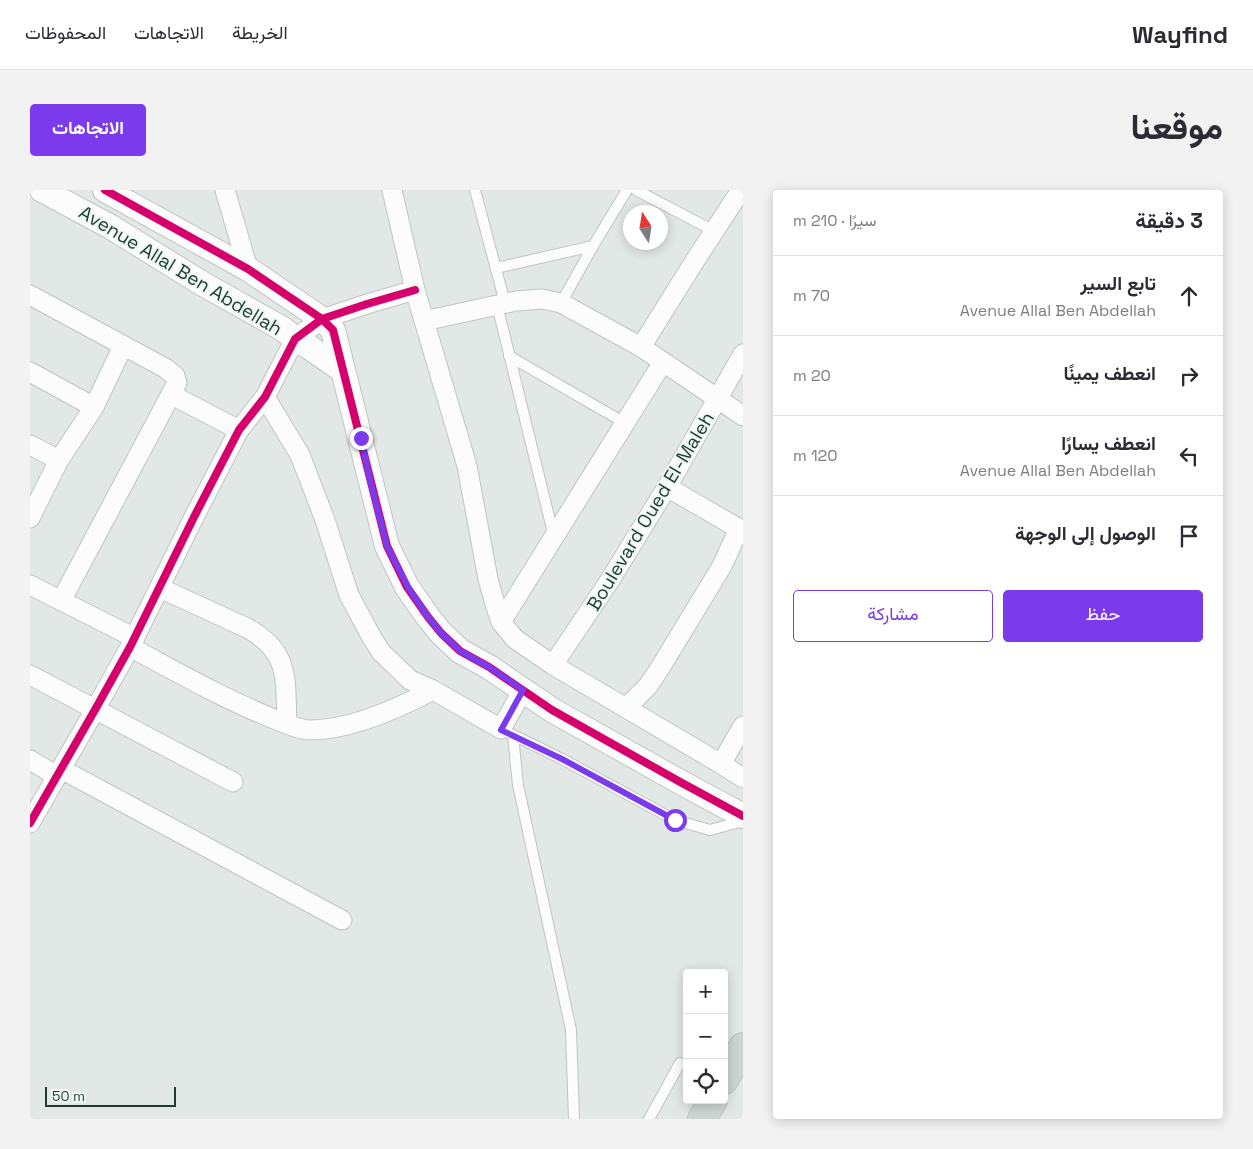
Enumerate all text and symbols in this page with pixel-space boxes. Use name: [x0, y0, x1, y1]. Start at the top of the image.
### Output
text: Wayfind: [1132, 19, 1228, 50]
text: المحفوظات: [25, 21, 106, 44]
text: الاتجاهات: [134, 21, 204, 44]
text: الخريطة: [232, 21, 288, 44]
button: الاتجاهات: [30, 104, 146, 156]
text: موقعنا: [1130, 105, 1223, 149]
street label: Avenue Allal Ben Abdellah: [74, 200, 287, 341]
north arrow: [623, 205, 668, 250]
text: 3 دقيقة: [1135, 207, 1203, 234]
text: سيرًا · 210 m: [793, 210, 876, 231]
text: تابع السير: [1080, 271, 1156, 296]
icon: ahead: [1175, 282, 1203, 310]
text: 70 m: [793, 285, 830, 306]
text: Avenue Allal Ben Abdellah: [960, 300, 1156, 321]
text: انعطف يمينًا: [1064, 361, 1156, 386]
icon: right: [1175, 362, 1203, 390]
text: 20 m: [793, 365, 831, 386]
street label: Boulevard Oued El-Maleh: [581, 407, 720, 615]
route end: [350, 427, 373, 450]
text: انعطف يسارًا: [1061, 431, 1156, 456]
icon: left: [1175, 442, 1203, 470]
text: 120 m: [793, 445, 837, 466]
text: Avenue Allal Ben Abdellah: [960, 460, 1156, 481]
text: الوصول إلى الوجهة: [1015, 521, 1156, 546]
icon: arrive: [1175, 522, 1203, 550]
button: مشاركة: [793, 590, 993, 642]
button: حفظ: [1003, 590, 1203, 642]
route start: [664, 809, 687, 832]
map controls: [683, 969, 728, 1104]
button: +: [683, 969, 728, 1014]
button: −: [683, 1014, 728, 1059]
button: locate: [683, 1059, 728, 1104]
scale bar: [45, 1084, 176, 1107]
text: 50 m: [52, 1087, 85, 1105]

